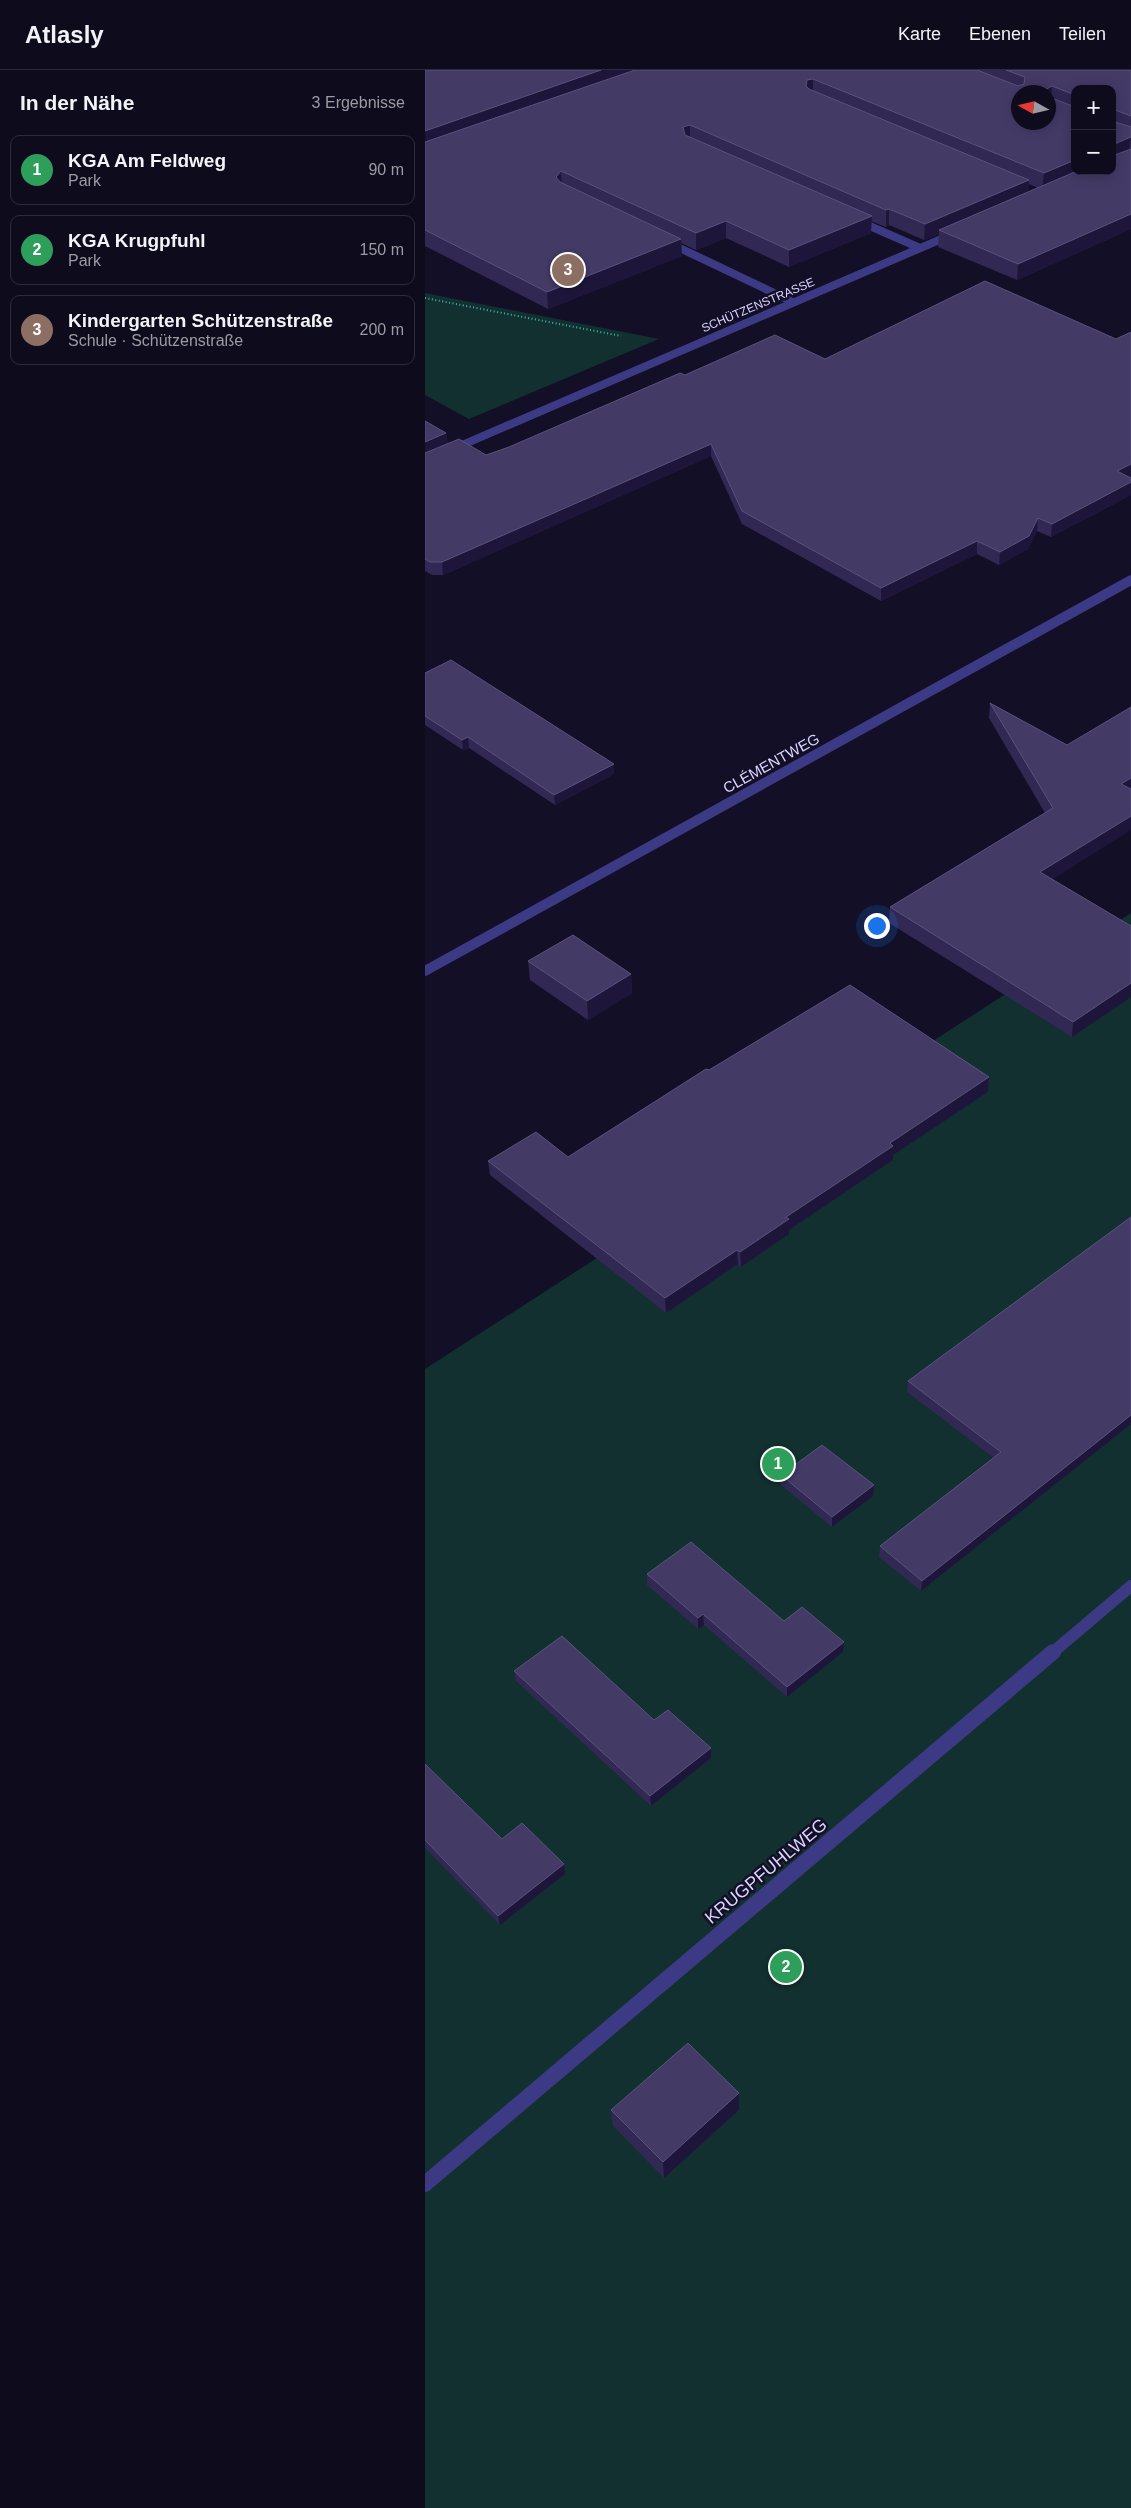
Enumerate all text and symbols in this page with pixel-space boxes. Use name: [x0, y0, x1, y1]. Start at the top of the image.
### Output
text: Atlasly: [25, 21, 104, 48]
text: Karte: [898, 24, 941, 44]
text: Ebenen: [969, 24, 1031, 44]
text: Teilen: [1059, 24, 1106, 44]
north arrow: [1011, 85, 1056, 130]
map controls: [1071, 85, 1116, 175]
button: +: [1071, 85, 1116, 130]
text: In der Nähe: [20, 91, 134, 114]
text: 3 Ergebnisse: [312, 94, 405, 111]
button: −: [1071, 130, 1116, 175]
text: KGA Am Feldweg: [68, 150, 226, 171]
text: 1: [33, 161, 41, 178]
text: 90 m: [368, 161, 404, 178]
text: Park: [68, 172, 101, 189]
text: KGA Krugpfuhl: [68, 230, 206, 251]
text: 2: [33, 241, 41, 258]
text: 150 m: [360, 241, 404, 258]
pin: 3: [552, 251, 584, 289]
text: Park: [68, 252, 101, 269]
street label: SCHÜTZENSTRASSE: [699, 275, 817, 335]
text: Kindergarten Schützenstraße: [68, 310, 333, 331]
text: 3: [33, 321, 41, 338]
text: 200 m: [360, 321, 404, 338]
text: Schule · Schützenstraße: [68, 332, 243, 349]
street label: CLÉMENTWEG: [720, 730, 822, 796]
your location: [864, 913, 890, 939]
pin: 1: [762, 1445, 794, 1483]
street label: KRUGPFUHLWEG: [701, 1814, 831, 1928]
pin: 2: [770, 1948, 802, 1986]

